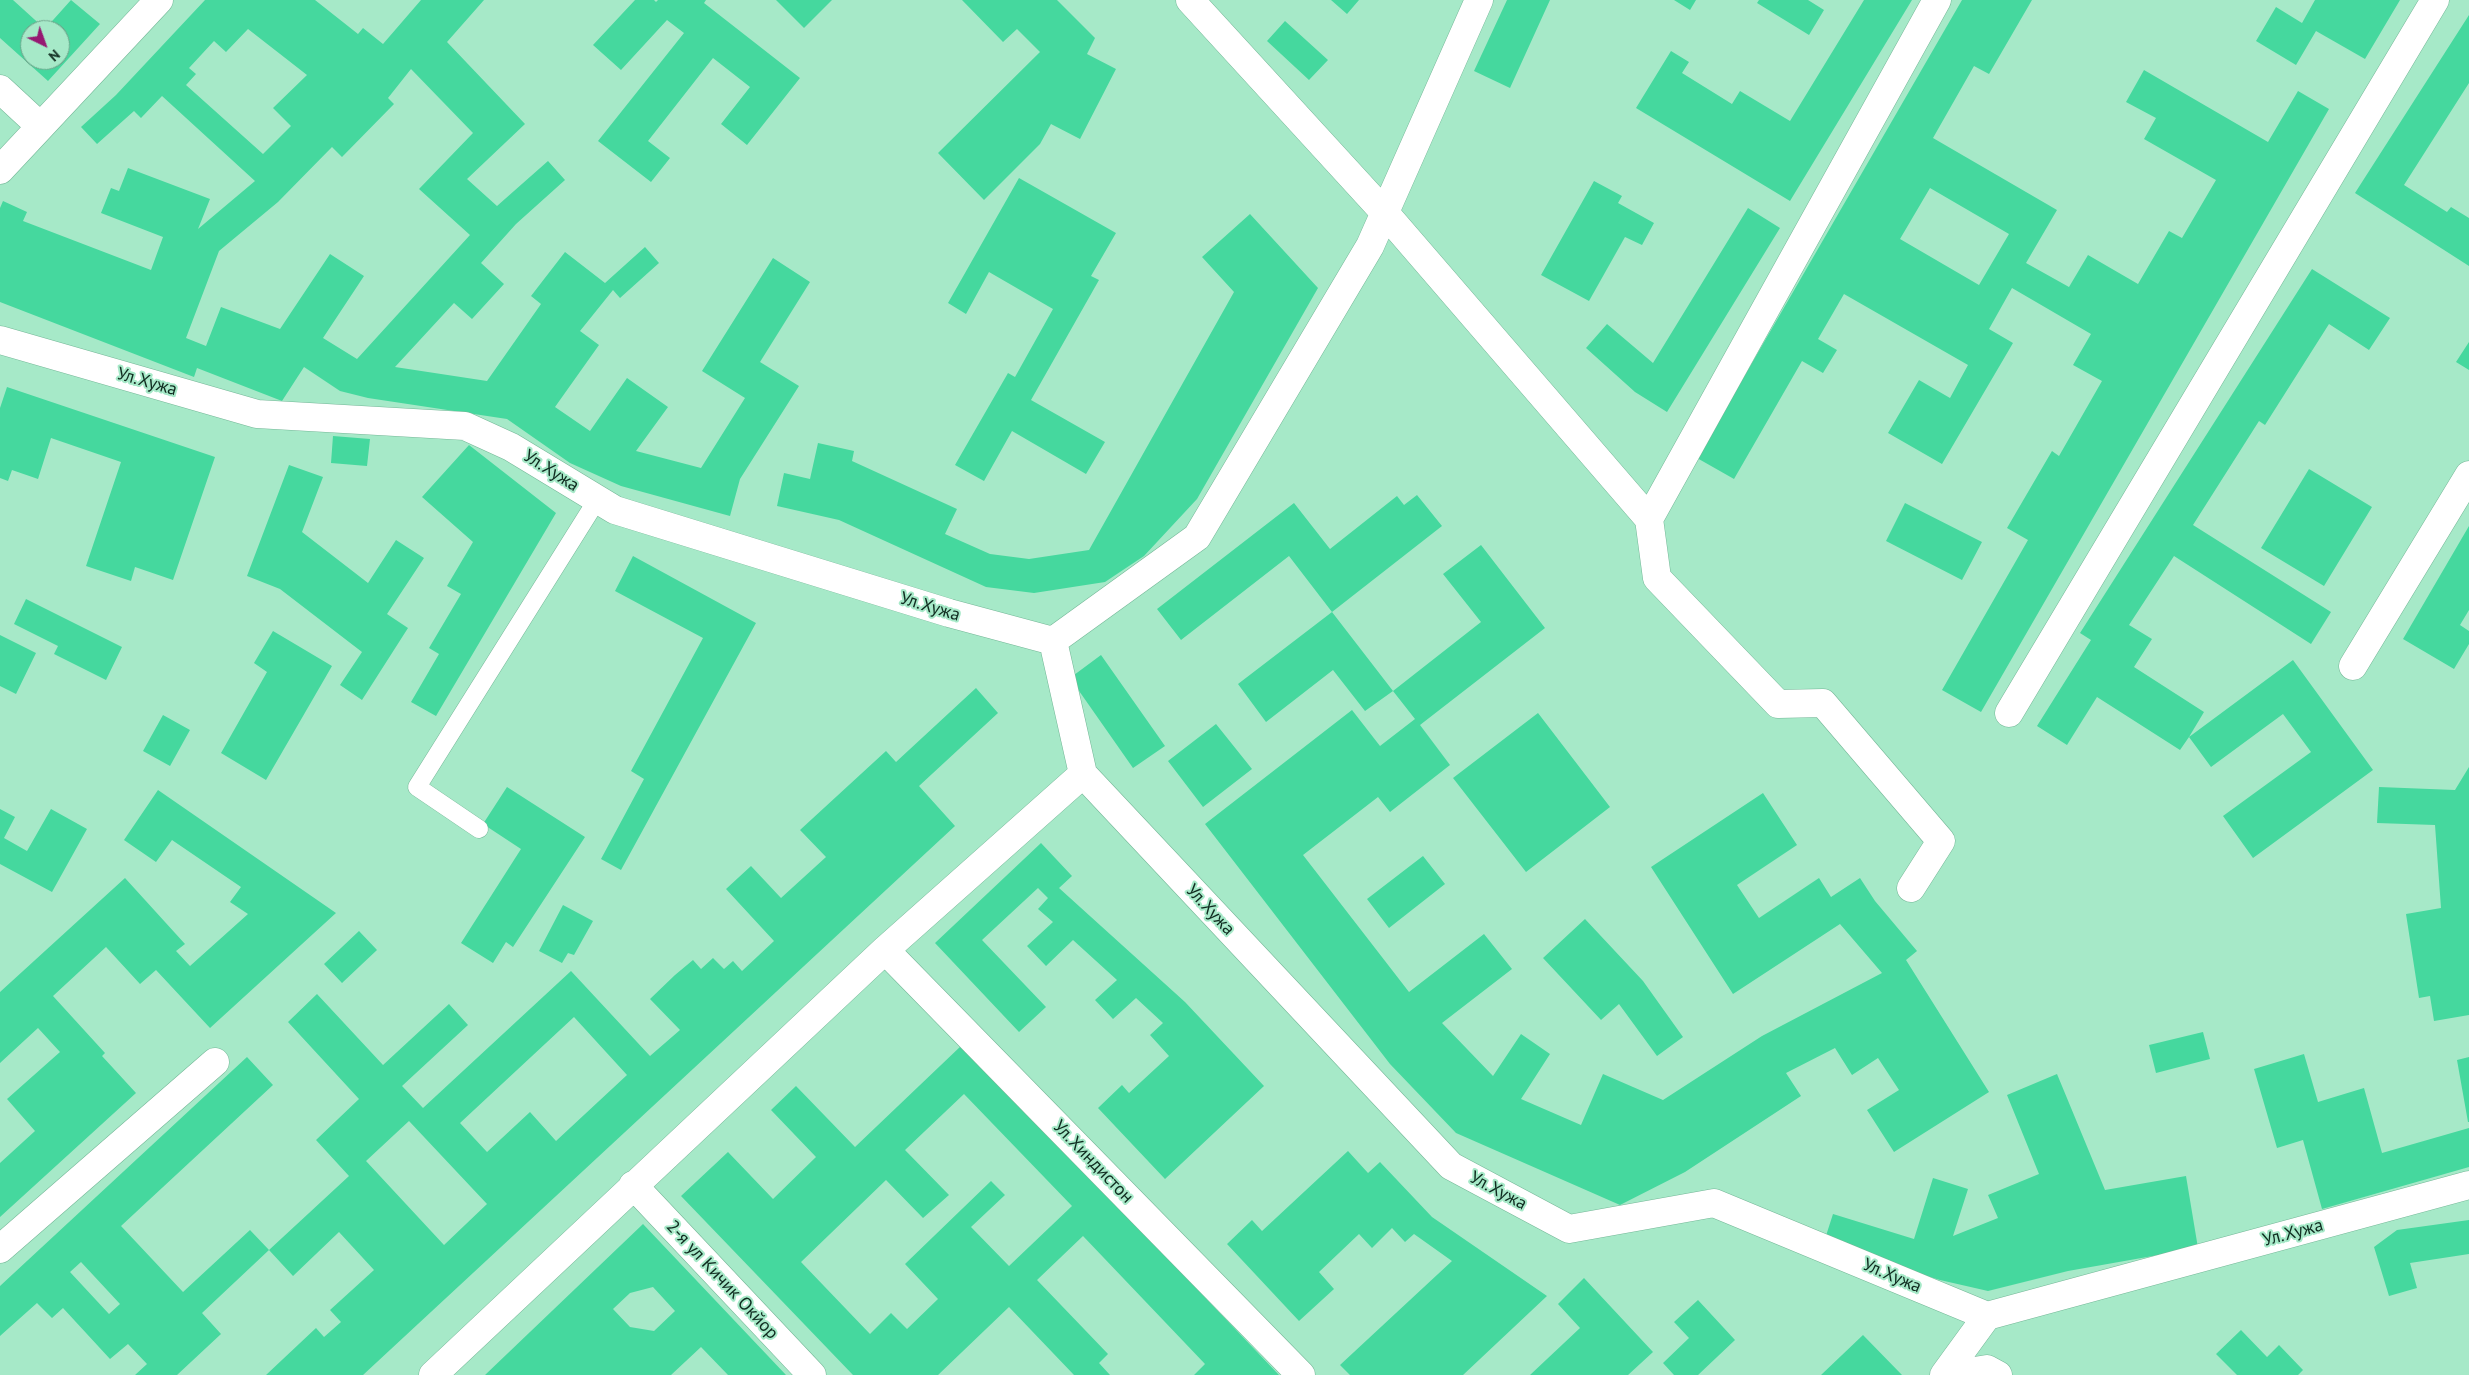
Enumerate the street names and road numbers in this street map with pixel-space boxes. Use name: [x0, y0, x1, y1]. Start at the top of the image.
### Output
street label: Ул.Хужа: [114, 363, 180, 401]
street label: Ул.Хужа: [519, 446, 583, 496]
street label: Ул.Хужа: [897, 588, 963, 626]
street label: Ул.Хужа: [1181, 880, 1239, 940]
street label: Ул.Хиндистон: [1048, 1116, 1138, 1208]
street label: Ул.Хужа: [1466, 1167, 1530, 1215]
street label: Ул.Хужа: [2260, 1215, 2326, 1251]
street label: 2-я ул Кичик Окйор: [661, 1216, 783, 1344]
street label: Ул.Хужа: [1859, 1254, 1925, 1298]

